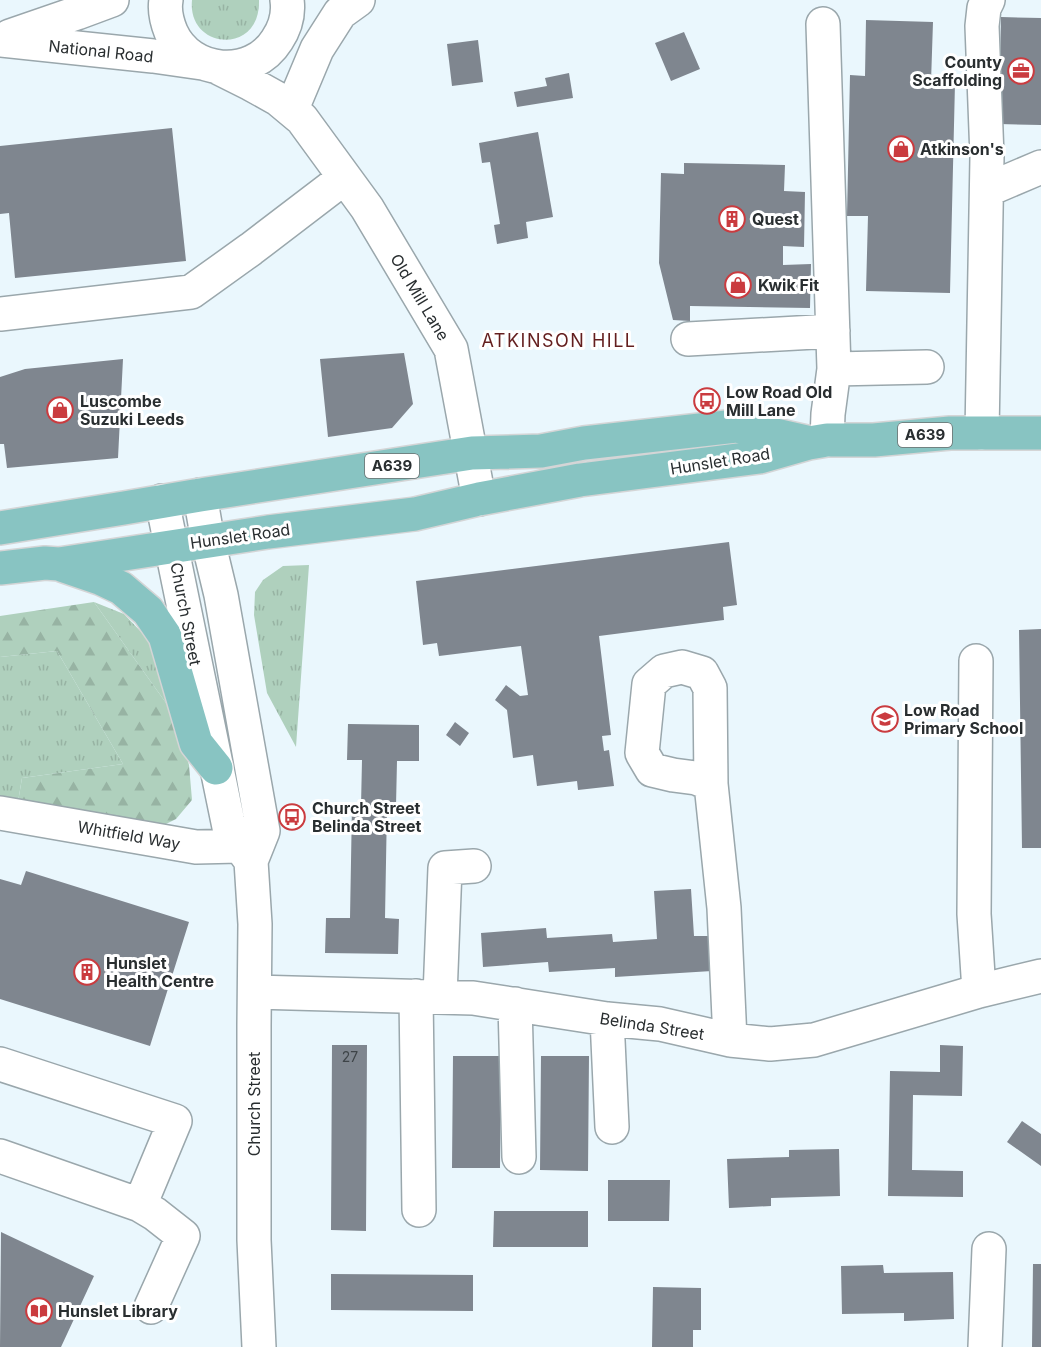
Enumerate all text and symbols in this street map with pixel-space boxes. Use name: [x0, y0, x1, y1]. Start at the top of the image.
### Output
street label: National Road: [48, 36, 154, 66]
place label: County Scaffolding: [912, 52, 1002, 90]
office icon: County Scaffolding: [1006, 56, 1036, 86]
shop icon: Atkinson's: [886, 134, 916, 164]
place label: Atkinson's: [920, 139, 1004, 159]
building icon: Quest: [717, 204, 747, 234]
place label: Quest: [752, 209, 799, 229]
street label: Old Mill Lane: [386, 250, 454, 344]
shop icon: Kwik Fit: [723, 270, 753, 300]
place label: Kwik Fit: [758, 275, 819, 295]
district label: ATKINSON HILL: [481, 330, 637, 351]
place label: Low Road Old Mill Lane: [726, 382, 832, 420]
bus stop icon: Low Road Old Mill Lane: [692, 386, 722, 416]
place label: Luscombe Suzuki Leeds: [80, 391, 184, 429]
shop icon: Luscombe Suzuki Leeds: [45, 395, 75, 425]
road number: A639: [898, 423, 952, 447]
street label: Hunslet Road: [669, 443, 771, 479]
road number: A639: [365, 454, 419, 478]
street label: Hunslet Road: [189, 519, 291, 553]
street label: Church Street: [166, 561, 206, 667]
place label: Low Road Primary School: [904, 700, 1023, 738]
school or university icon: Low Road Primary School: [870, 704, 900, 734]
place label: Church Street Belinda Street: [312, 798, 421, 836]
bus stop icon: Church Street Belinda Street: [277, 802, 307, 832]
street label: Whitfield Way: [76, 816, 182, 854]
place label: Hunslet Health Centre: [106, 953, 214, 991]
building icon: Hunslet Health Centre: [72, 957, 102, 987]
street label: Belinda Street: [598, 1008, 706, 1044]
house number: 27: [342, 1048, 358, 1065]
street label: Church Street: [244, 1052, 264, 1156]
library icon: Hunslet Library: [24, 1296, 54, 1326]
place label: Hunslet Library: [58, 1301, 178, 1321]

